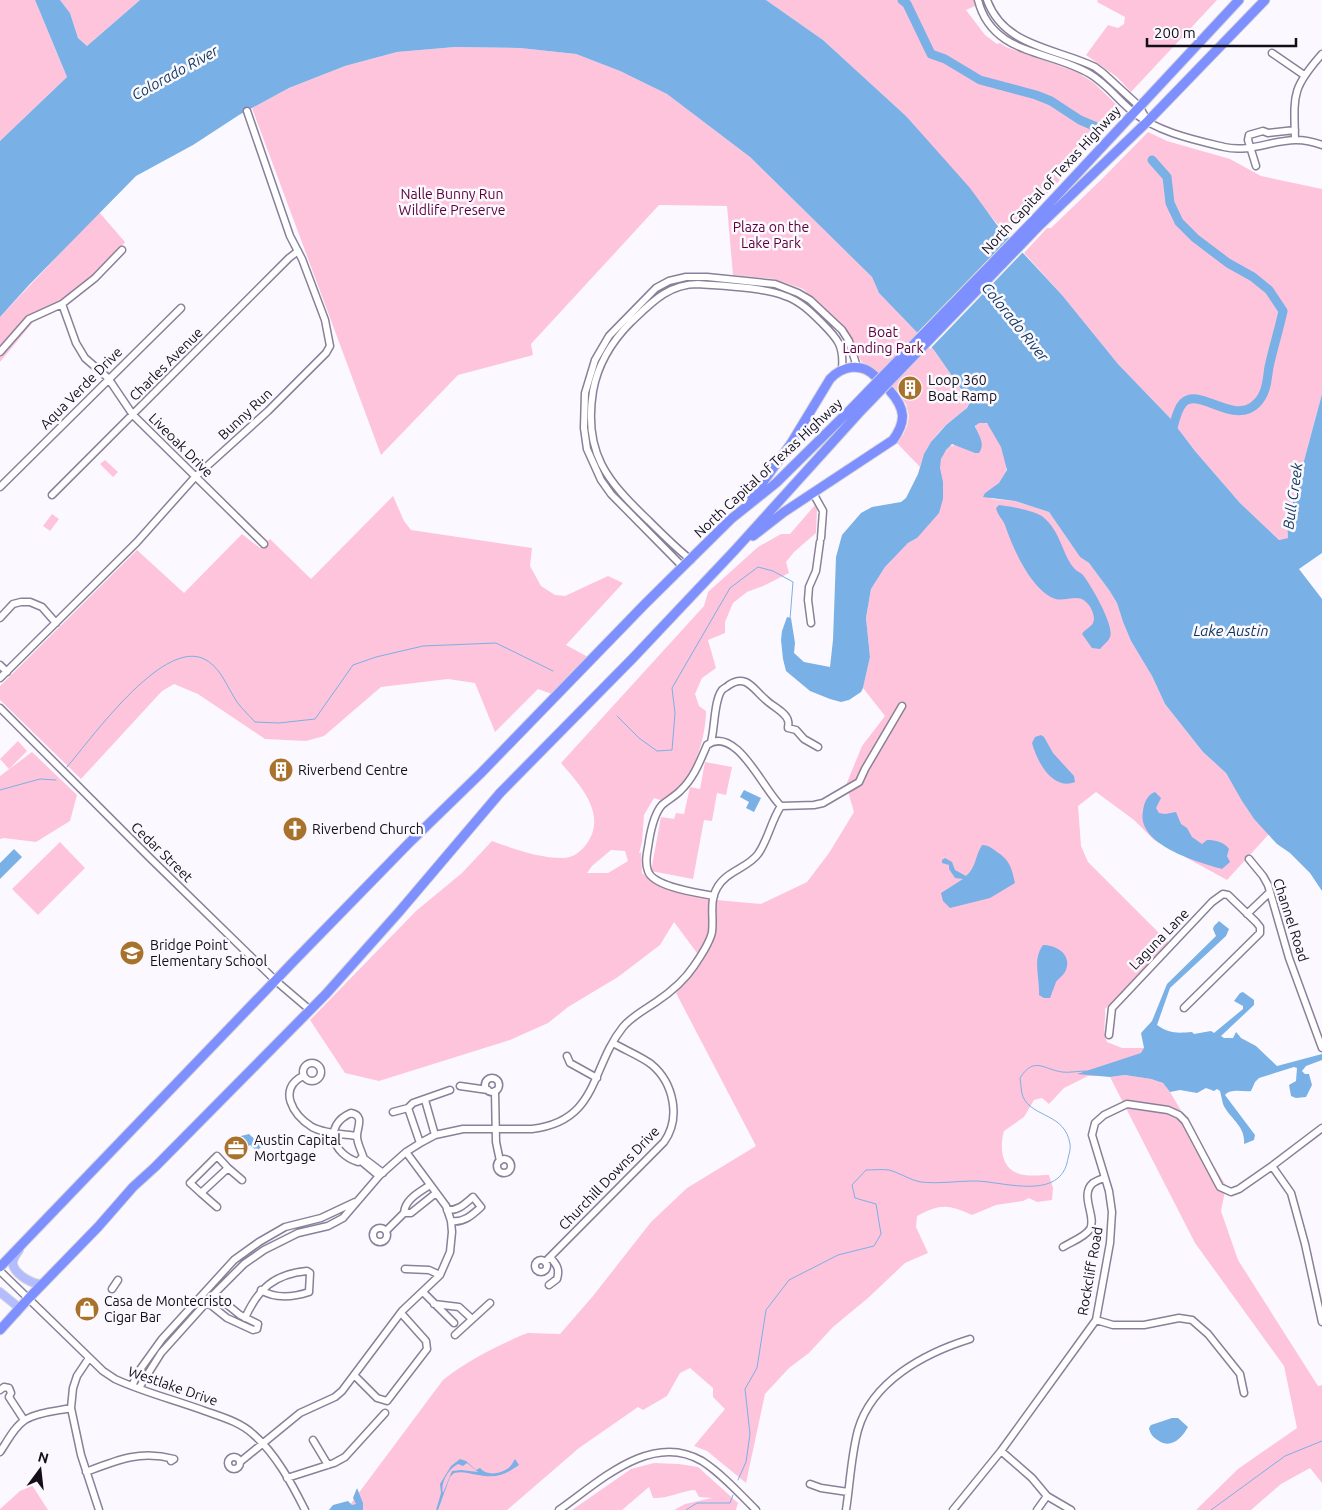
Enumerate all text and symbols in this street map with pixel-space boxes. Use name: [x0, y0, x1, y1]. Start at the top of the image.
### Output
scale bar: [1147, 15, 1296, 47]
text: 200 m: [1154, 24, 1196, 41]
water label: Colorado River: [129, 41, 222, 103]
street label: North Capital of Texas Highway: [978, 103, 1124, 257]
park label: Nalle Bunny Run Wildlife Preserve: [398, 186, 506, 218]
park label: Plaza on the Lake Park: [733, 219, 809, 251]
water label: Colorado River: [978, 279, 1053, 365]
street label: Charles Avenue: [126, 324, 206, 404]
park label: Boat Landing Park: [843, 324, 924, 356]
street label: Aqua Verde Drive: [37, 344, 125, 432]
place label: Loop 360 Boat Ramp: [928, 372, 997, 404]
building icon: Loop 360 Boat Ramp: [897, 375, 923, 401]
street label: Bunny Run: [215, 385, 275, 443]
street label: North Capital of Texas Highway: [691, 395, 845, 541]
street label: Liveoak Drive: [146, 410, 216, 480]
water label: Bull Creek: [1279, 461, 1306, 530]
water label: Lake Austin: [1193, 622, 1269, 639]
building icon: Riverbend Centre: [268, 757, 294, 783]
place label: Riverbend Centre: [298, 762, 408, 778]
church icon: Riverbend Church: [282, 816, 308, 842]
street label: Cedar Street: [128, 819, 196, 886]
place label: Riverbend Church: [312, 821, 424, 837]
street label: Channel Road: [1270, 876, 1312, 964]
street label: Laguna Lane: [1126, 905, 1192, 973]
place label: Bridge Point Elementary School: [150, 937, 268, 969]
school or university icon: Bridge Point Elementary School: [119, 940, 145, 966]
street label: Churchill Downs Drive: [555, 1123, 663, 1233]
place label: Austin Capital Mortgage: [254, 1132, 341, 1164]
office icon: Austin Capital Mortgage: [223, 1135, 249, 1161]
street label: Rockcliff Road: [1074, 1225, 1106, 1317]
place label: Casa de Montecristo Cigar Bar: [104, 1293, 232, 1325]
shop icon: Casa de Montecristo Cigar Bar: [74, 1296, 100, 1322]
street label: Westlake Drive: [126, 1363, 220, 1409]
north arrow: [15, 1445, 65, 1495]
text: N: [36, 1448, 50, 1467]

